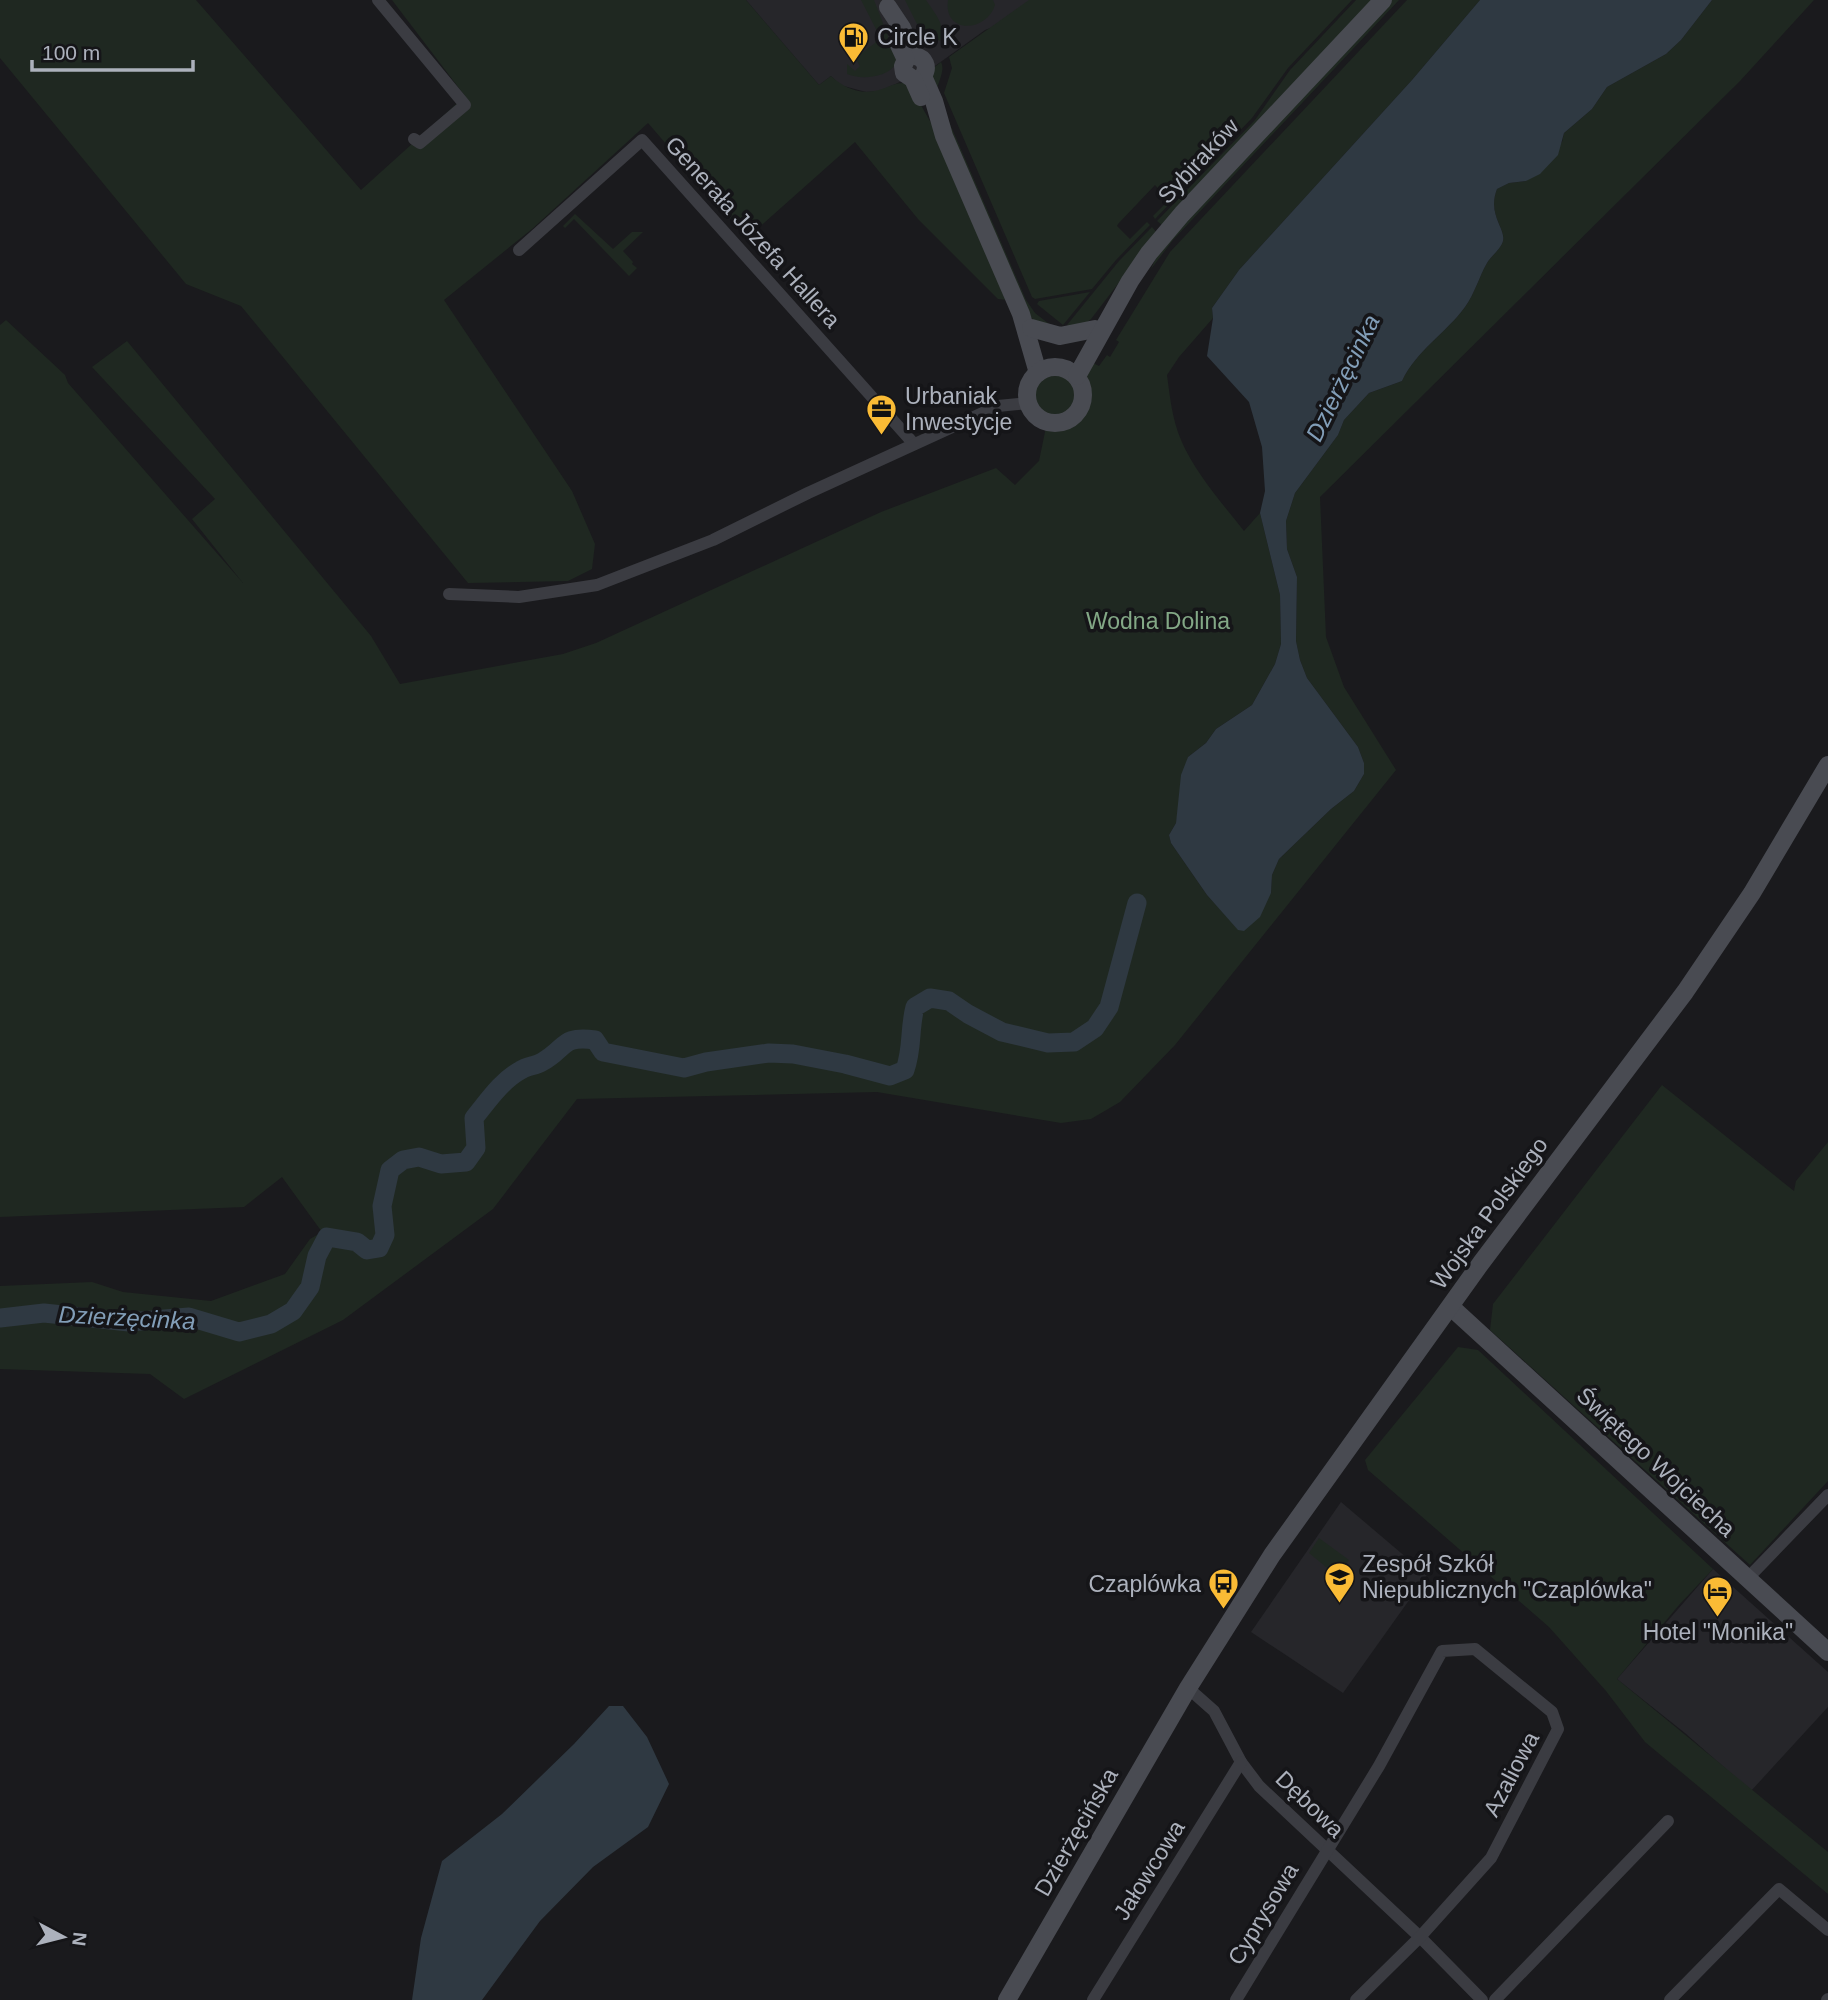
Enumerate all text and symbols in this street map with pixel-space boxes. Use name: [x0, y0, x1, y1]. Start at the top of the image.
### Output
fuel station icon: Circle K: [837, 20, 871, 64]
place label: Circle K: [877, 24, 958, 50]
scale bar: [32, 28, 192, 72]
text: 100 m: [42, 41, 100, 64]
street label: Sybiraków: [1152, 113, 1244, 209]
street label: Generała Józefa Hallera: [660, 131, 846, 333]
water label: Dzierżęcinka: [1300, 310, 1385, 445]
place label: Urbaniak Inwestycje: [905, 383, 1012, 435]
office icon: Urbaniak Inwestycje: [865, 392, 899, 436]
park label: Wodna Dolina: [1086, 608, 1230, 634]
street label: Wojska Polskiego: [1425, 1132, 1553, 1294]
water label: Dzierżęcinka: [58, 1300, 196, 1335]
street label: Świętego Wojciecha: [1572, 1381, 1741, 1542]
place label: Zespół Szkół Niepublicznych "Czaplówka": [1362, 1551, 1652, 1603]
school or university icon: Zespół Szkół Niepublicznych "Czaplówka": [1322, 1560, 1356, 1604]
bus stop icon: Czaplówka: [1207, 1567, 1241, 1611]
place label: Czaplówka: [1089, 1571, 1201, 1597]
hotel icon: Hotel "Monika": [1701, 1574, 1735, 1618]
place label: Hotel "Monika": [1643, 1619, 1793, 1645]
street label: Azaliowa: [1478, 1727, 1544, 1821]
street label: Dzierżęcińska: [1029, 1763, 1123, 1900]
street label: Dębowa: [1271, 1765, 1350, 1843]
street label: Jałowcowa: [1108, 1815, 1190, 1925]
street label: Cyprysowa: [1223, 1858, 1304, 1969]
north arrow: [28, 1902, 98, 1972]
text: N: [68, 1931, 91, 1947]

